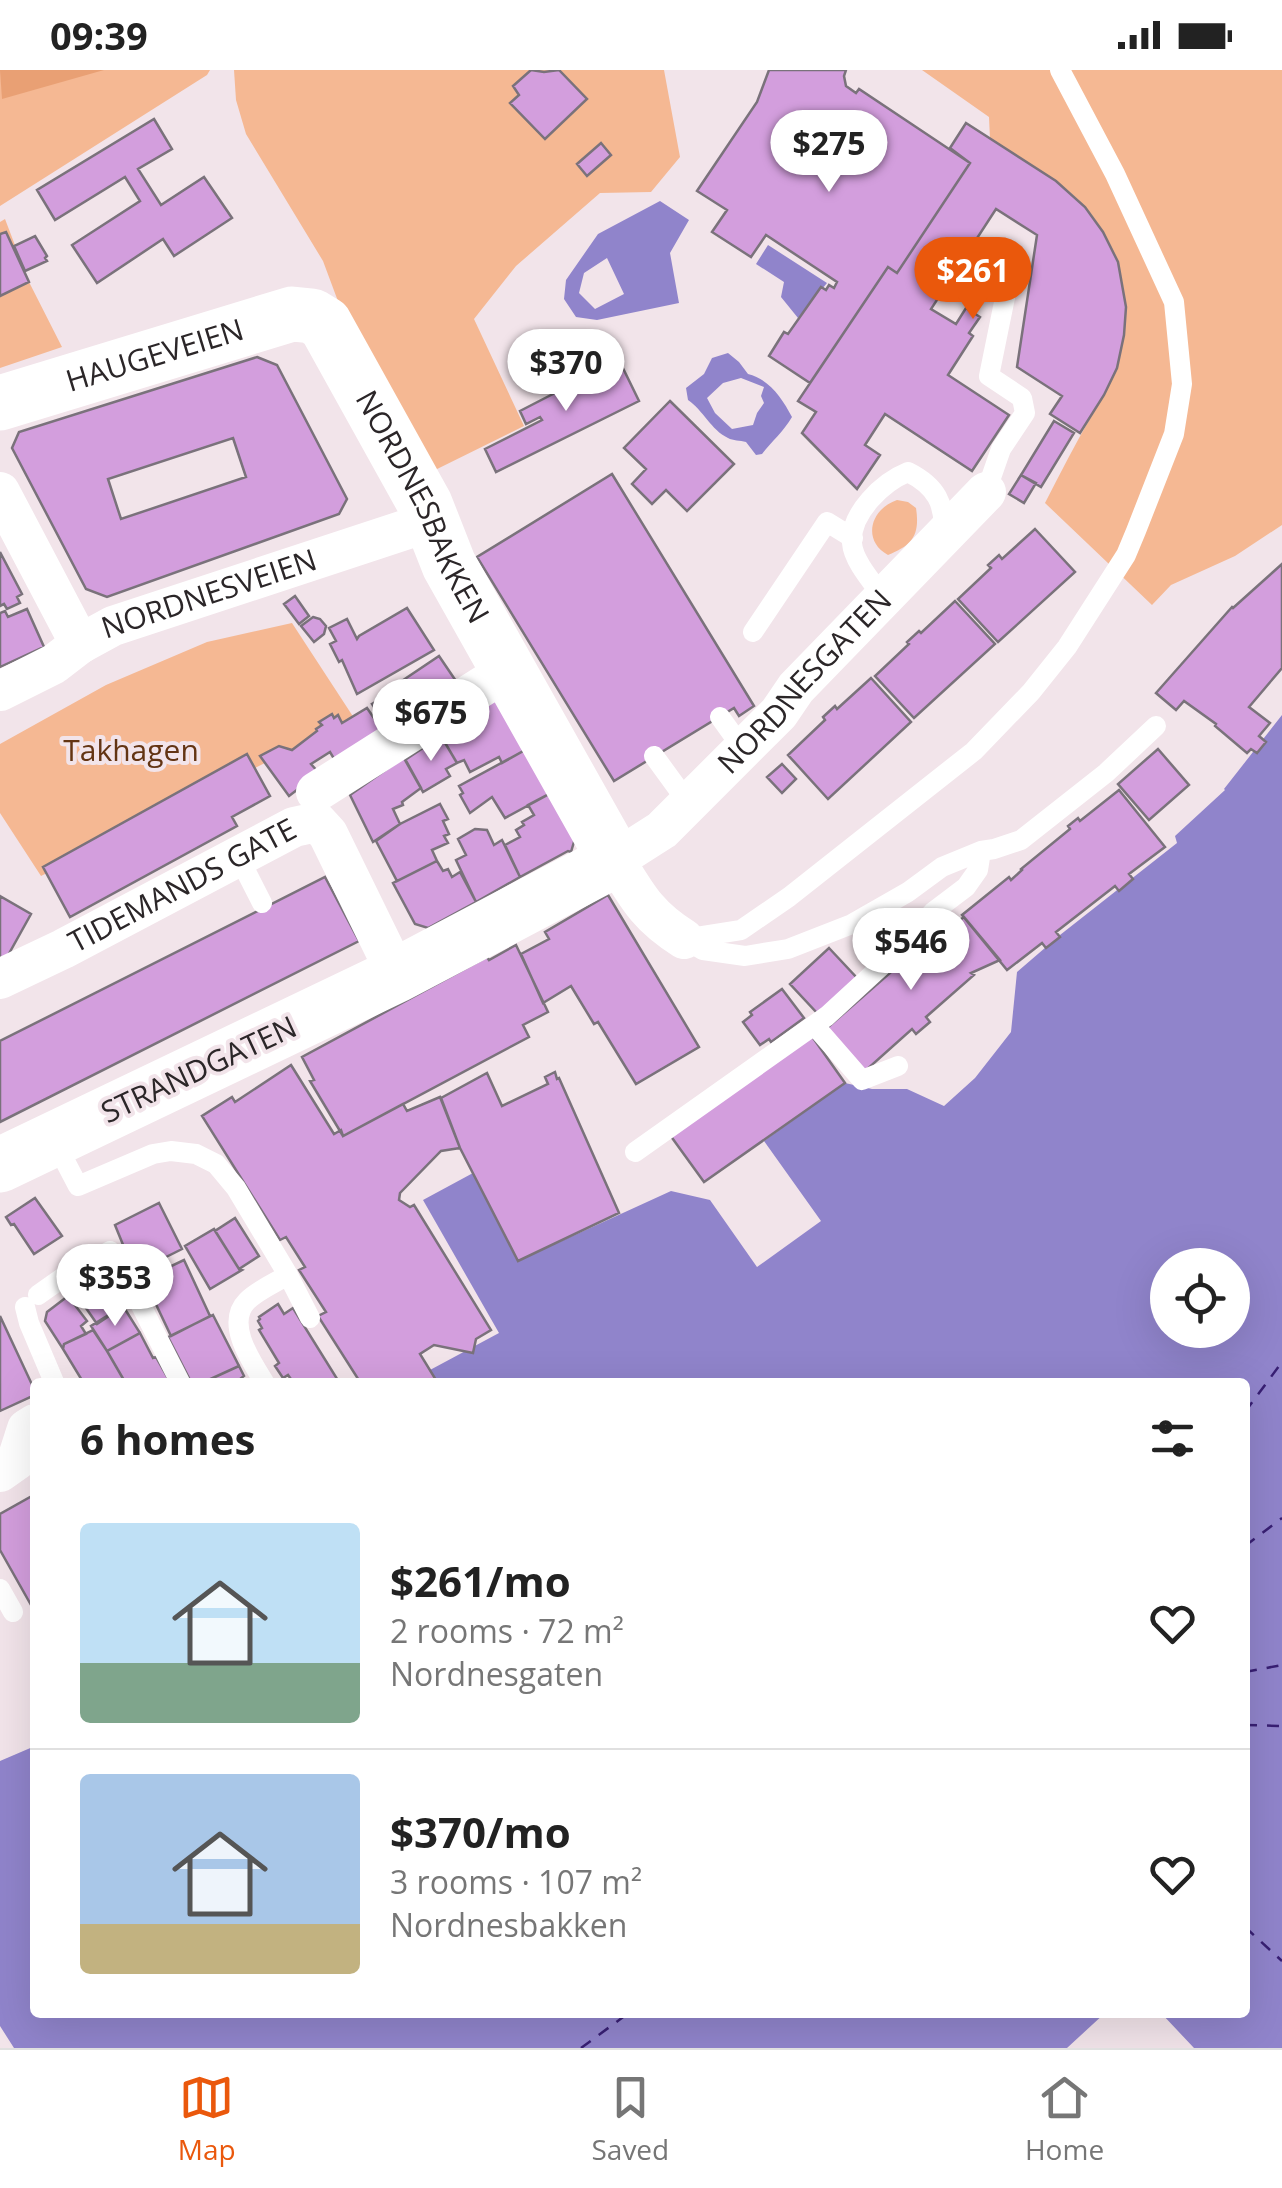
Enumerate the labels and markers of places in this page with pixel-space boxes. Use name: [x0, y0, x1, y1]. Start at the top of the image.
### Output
pin: $275: [770, 110, 888, 195]
pin: $261: [914, 237, 1032, 322]
pin: $370: [507, 329, 625, 414]
pin: $675: [372, 679, 490, 764]
pin: $546: [852, 908, 970, 993]
pin: $353: [56, 1244, 174, 1329]

